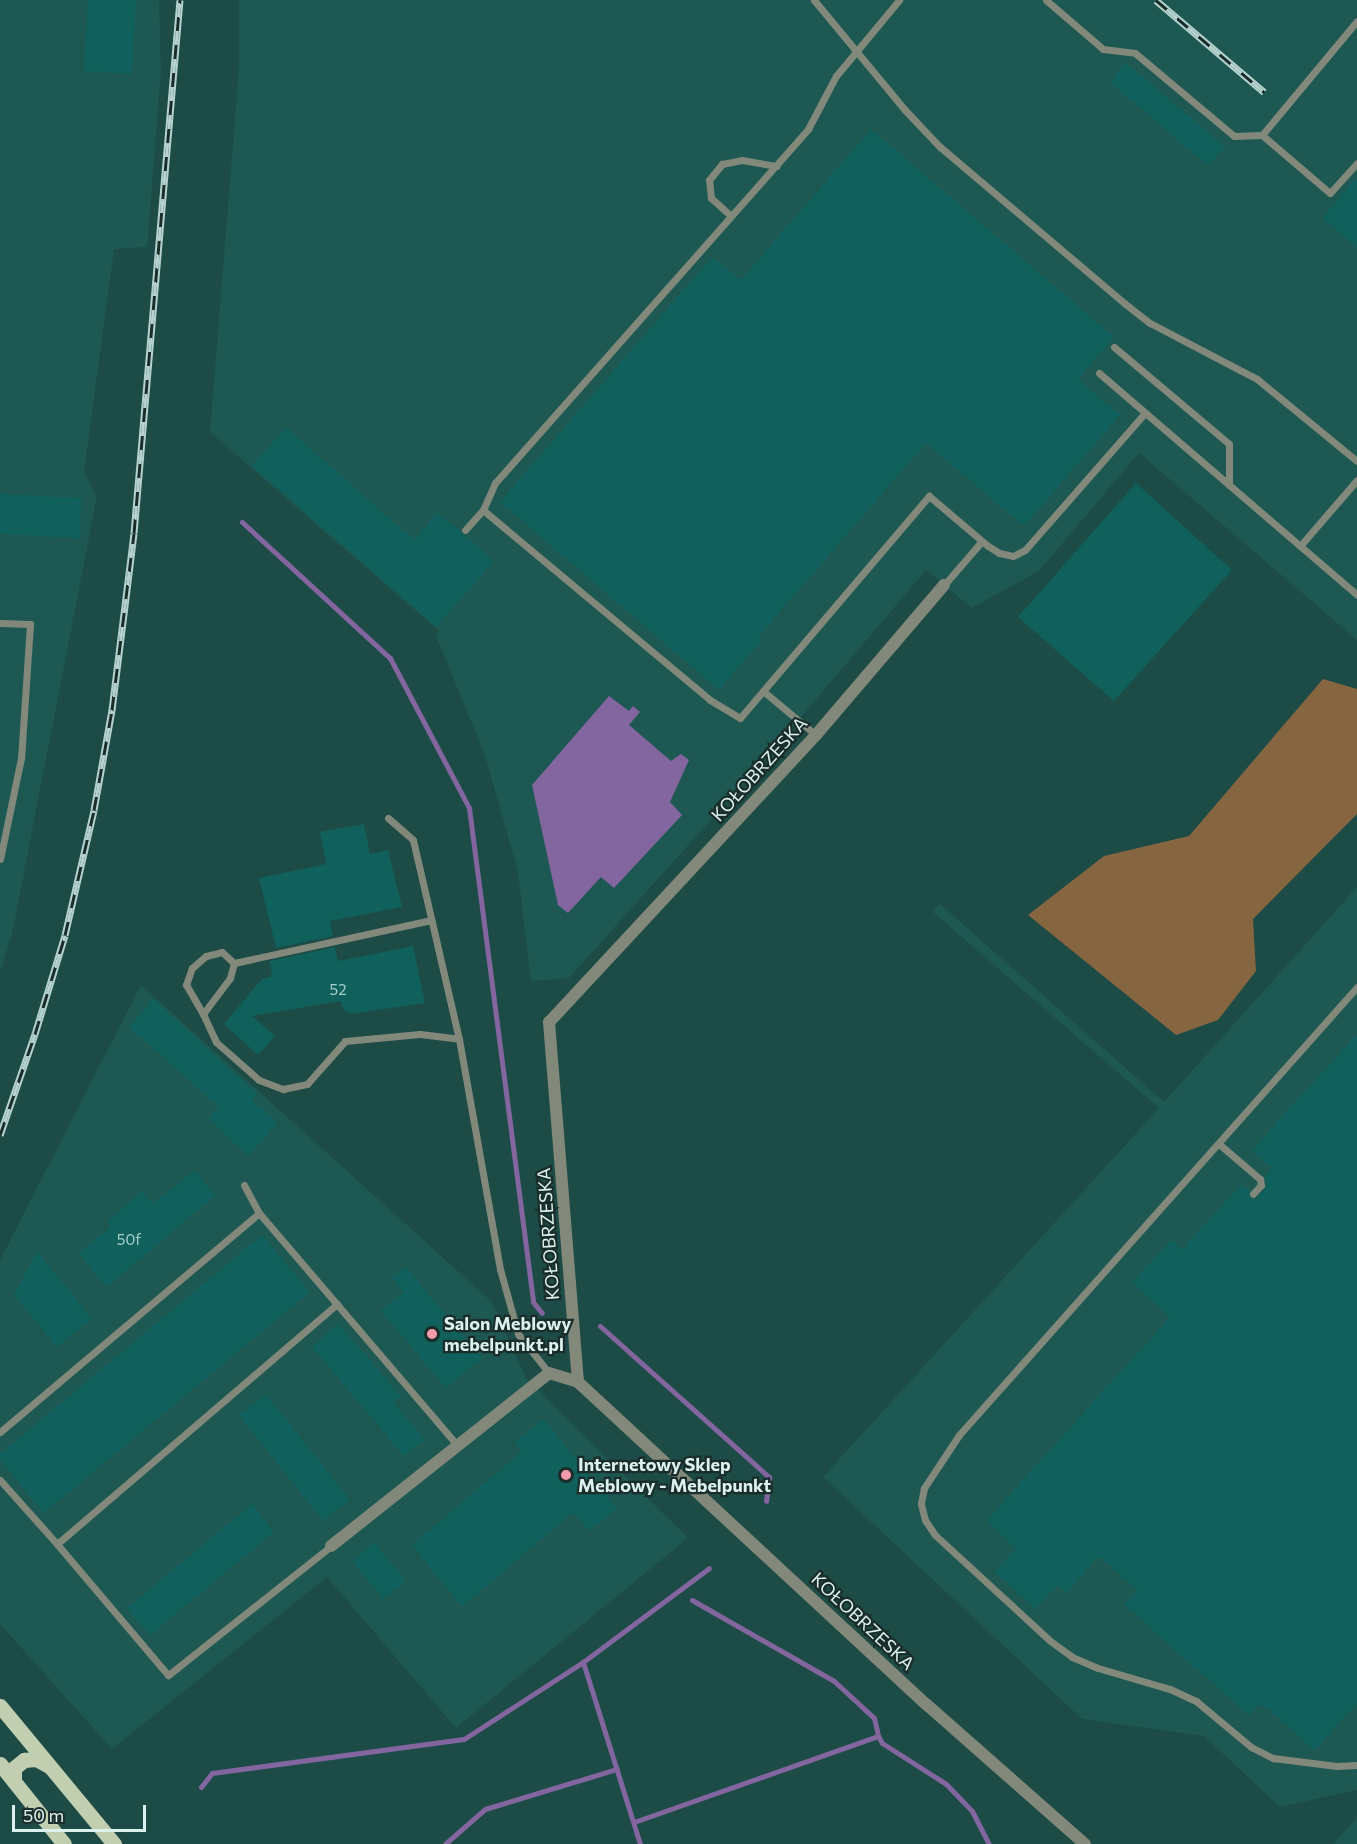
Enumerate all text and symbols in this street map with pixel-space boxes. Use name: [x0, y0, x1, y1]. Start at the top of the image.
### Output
street label: KOŁOBRZESKA: [707, 712, 811, 826]
house number: 52: [330, 981, 346, 999]
street label: KOŁOBRZESKA: [533, 1167, 563, 1301]
house number: 50f: [117, 1231, 141, 1249]
place label: Salon Meblowy mebelpunkt.pl: [444, 1313, 571, 1356]
marker: Salon Meblowy mebelpunkt.pl: [425, 1327, 439, 1341]
place label: Internetowy Sklep Meblowy - Mebelpunkt: [578, 1454, 771, 1496]
marker: Internetowy Sklep Meblowy - Mebelpunkt: [559, 1468, 573, 1482]
street label: KOŁOBRZESKA: [807, 1568, 919, 1674]
scale bar: [15, 1793, 148, 1831]
text: 50 m: [23, 1804, 64, 1826]

